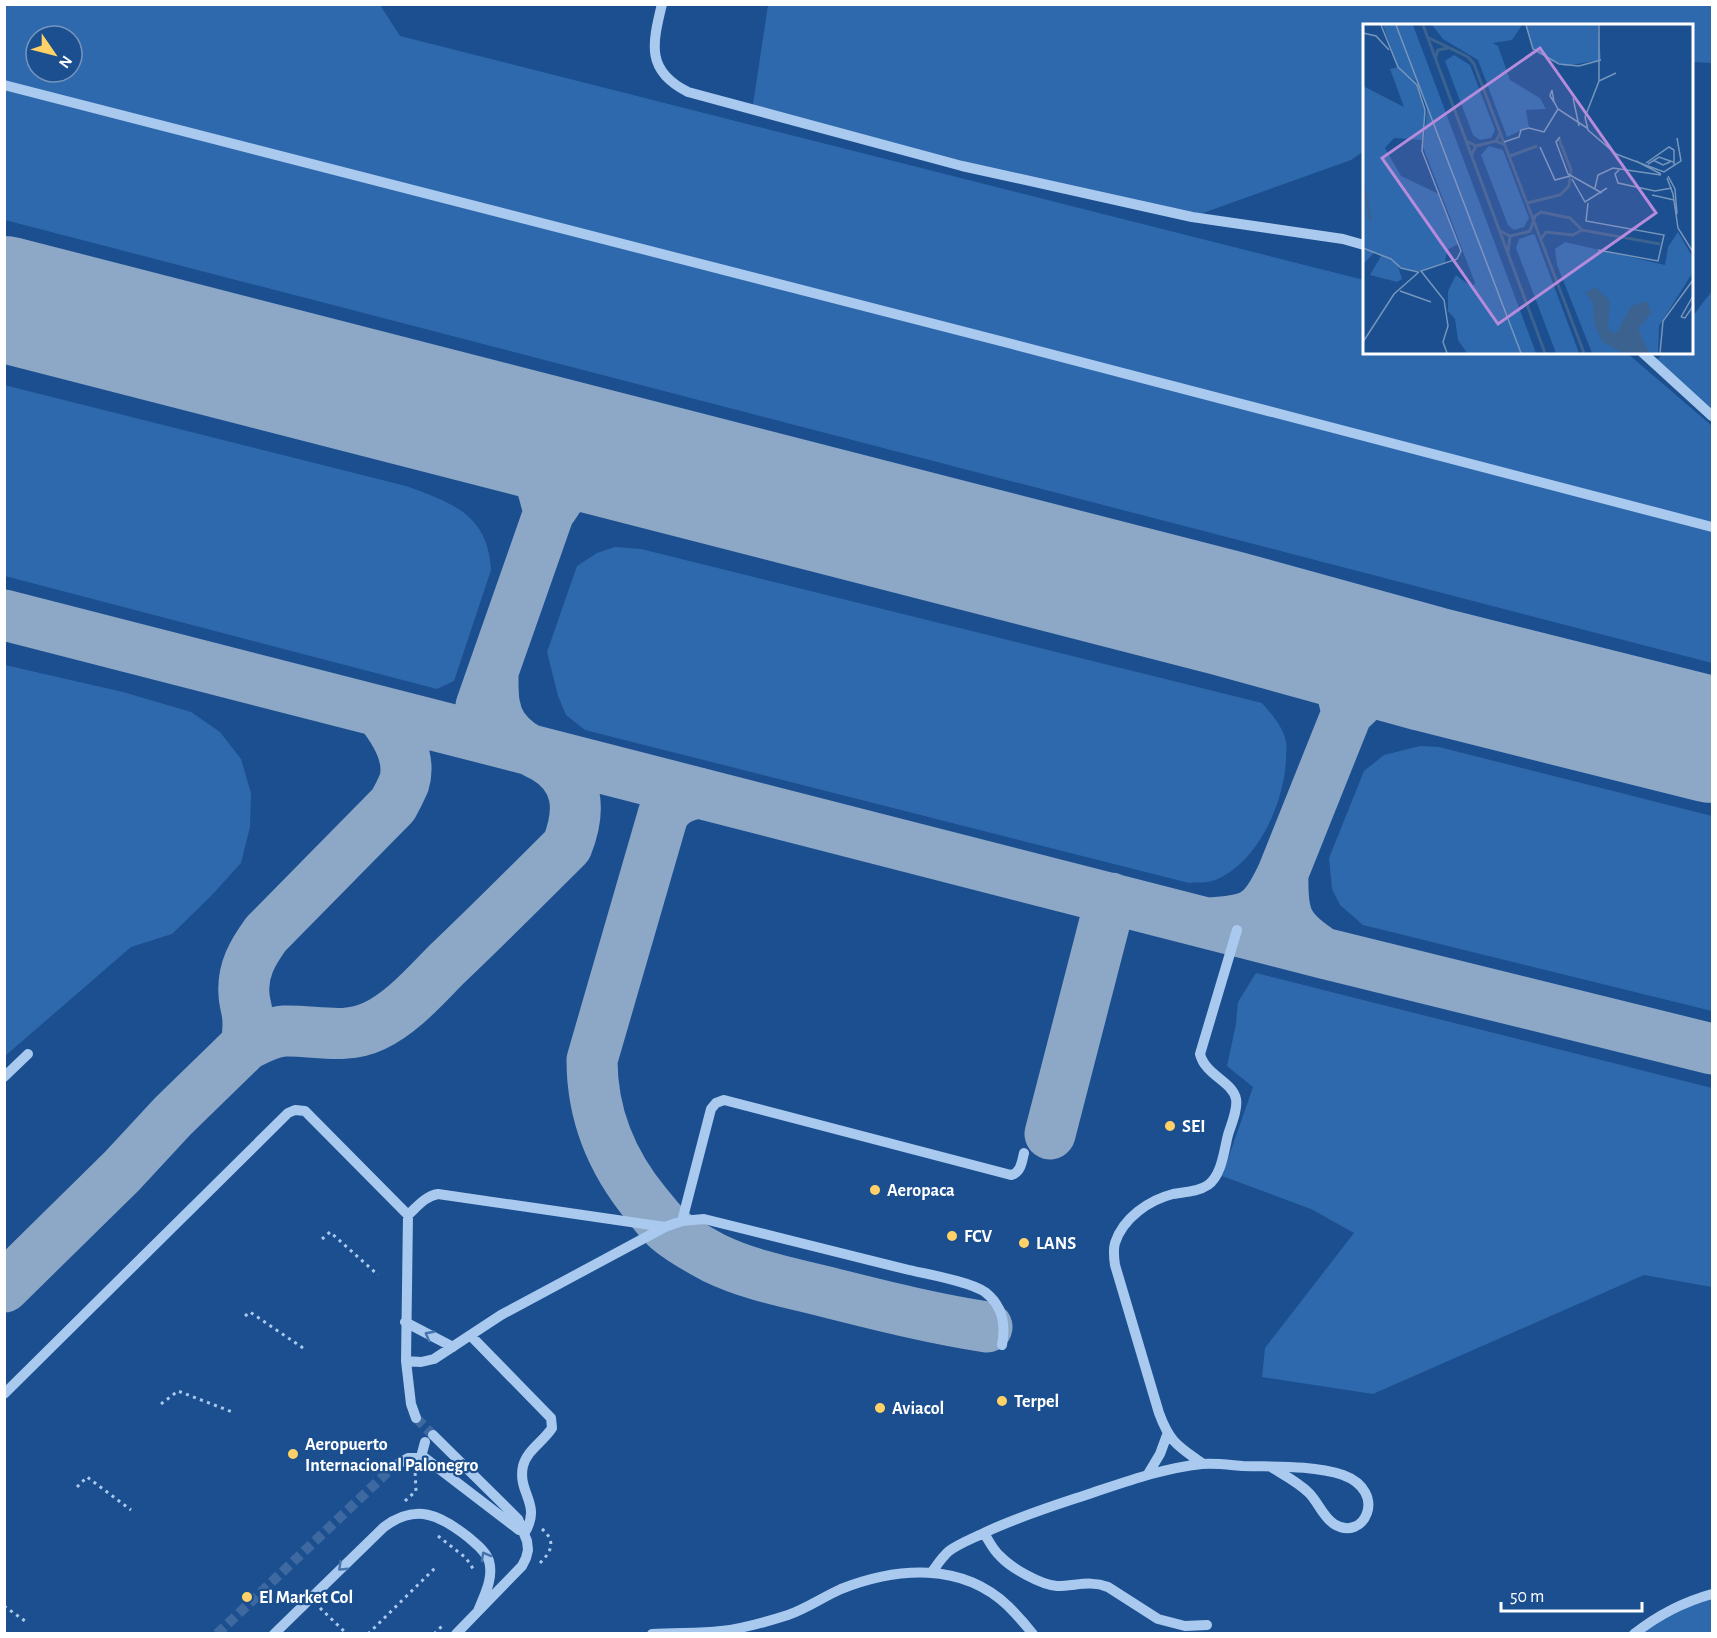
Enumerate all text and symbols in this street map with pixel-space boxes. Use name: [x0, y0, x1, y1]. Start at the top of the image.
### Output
north arrow: [24, 24, 84, 84]
inset map: [1363, 24, 1693, 354]
text: N: [56, 53, 75, 71]
place label: SEI: [1182, 1118, 1205, 1136]
marker: SEI: [1163, 1119, 1177, 1133]
place label: Aeropaca: [887, 1182, 955, 1200]
marker: Aeropaca: [868, 1183, 882, 1197]
place label: FCV: [964, 1228, 993, 1246]
marker: FCV: [945, 1229, 959, 1243]
place label: LANS: [1036, 1235, 1076, 1253]
marker: LANS: [1017, 1236, 1031, 1250]
one-way arrow: [425, 1331, 435, 1342]
place label: Terpel: [1014, 1393, 1059, 1411]
marker: Terpel: [995, 1394, 1009, 1408]
place label: Aviacol: [892, 1400, 944, 1418]
marker: Aviacol: [873, 1401, 887, 1415]
place label: Aeropuerto Internacional Palonegro: [305, 1436, 478, 1475]
marker: Aeropuerto Internacional Palonegro: [286, 1447, 300, 1461]
one-way arrow: [481, 1552, 492, 1562]
one-way arrow: [339, 1560, 350, 1571]
scale bar: [1501, 1575, 1642, 1613]
text: 50 m: [1510, 1588, 1544, 1606]
place label: El Market Col: [259, 1589, 353, 1607]
marker: El Market Col: [240, 1590, 254, 1604]

